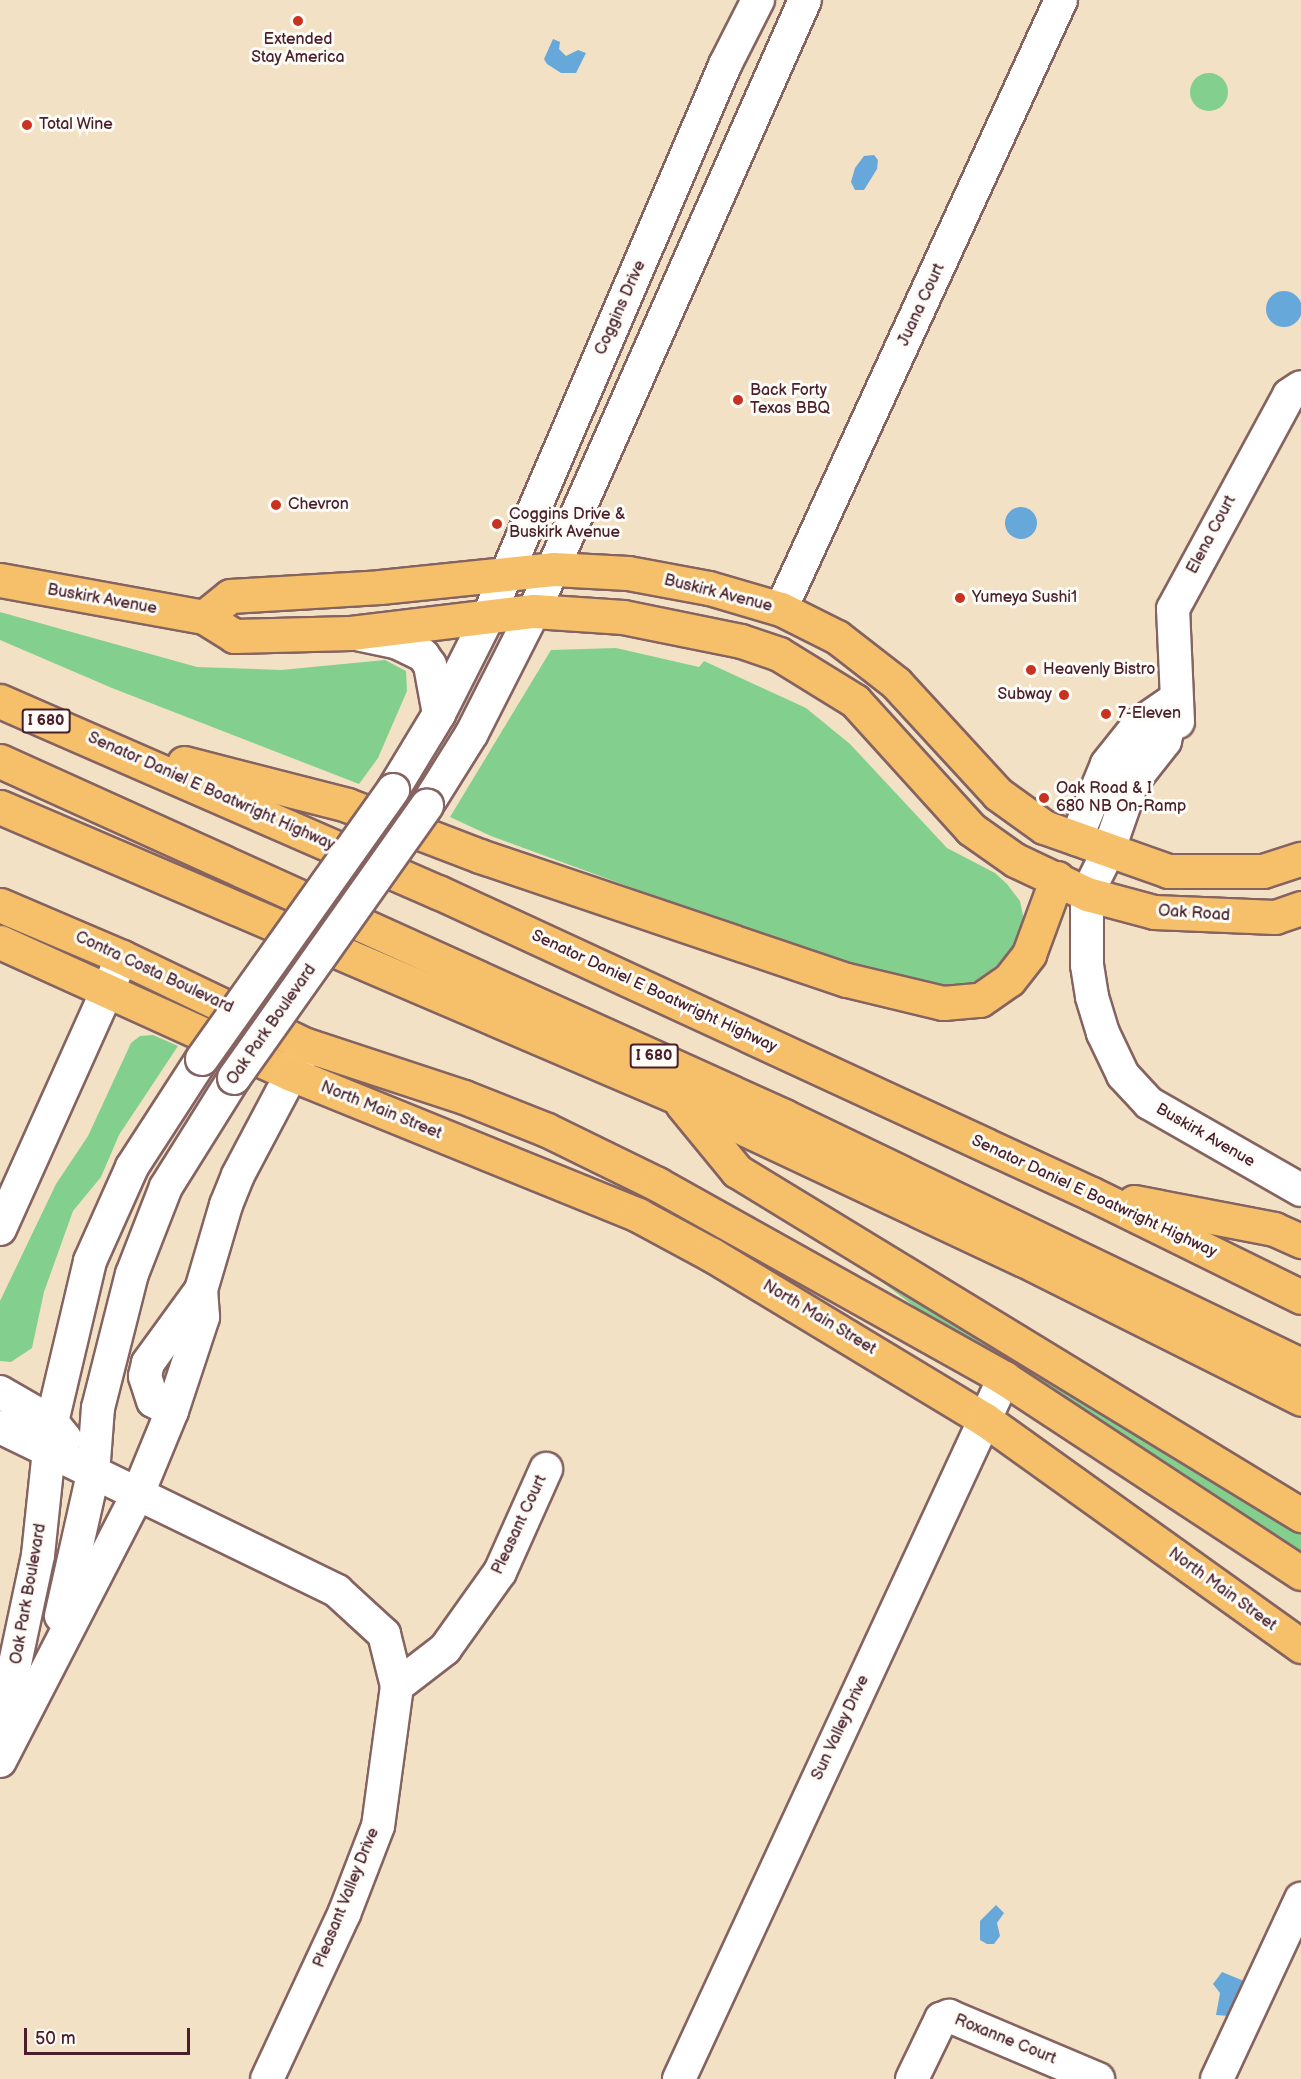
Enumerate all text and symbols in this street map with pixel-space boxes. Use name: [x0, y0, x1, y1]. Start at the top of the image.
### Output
marker: Extended Stay America: [291, 14, 305, 28]
place label: Extended Stay America: [251, 30, 345, 68]
place label: Total Wine: [39, 115, 113, 135]
marker: Total Wine: [20, 118, 34, 132]
street label: Coggins Drive: [592, 258, 650, 358]
street label: Juana Court: [895, 261, 949, 349]
place label: Back Forty Texas BBQ: [750, 381, 830, 419]
marker: Back Forty Texas BBQ: [731, 393, 745, 407]
street label: Elena Court: [1183, 493, 1241, 577]
place label: Chevron: [288, 495, 349, 515]
marker: Chevron: [269, 498, 283, 512]
place label: Coggins Drive & Buskirk Avenue: [509, 505, 626, 543]
marker: Coggins Drive & Buskirk Avenue: [490, 517, 504, 531]
street label: Buskirk Avenue: [662, 571, 774, 617]
street label: Buskirk Avenue: [46, 581, 158, 619]
place label: Yumeya Sushi1: [972, 588, 1077, 608]
marker: Yumeya Sushi1: [953, 591, 967, 605]
place label: Heavenly Bistro: [1043, 660, 1156, 680]
marker: Heavenly Bistro: [1024, 663, 1038, 677]
place label: Subway: [998, 685, 1052, 705]
marker: Subway: [1057, 688, 1071, 702]
place label: 7-Eleven: [1118, 704, 1181, 724]
marker: 7-Eleven: [1099, 707, 1113, 721]
road number: I 680: [20, 709, 72, 733]
street label: Senator Daniel E Boatwright Highway: [85, 729, 337, 855]
place label: Oak Road & I 680 NB On-Ramp: [1056, 779, 1186, 817]
marker: Oak Road & I 680 NB On-Ramp: [1037, 791, 1051, 805]
street label: Oak Road: [1157, 902, 1231, 926]
street label: Senator Daniel E Boatwright Highway: [528, 927, 780, 1057]
street label: Contra Costa Boulevard: [72, 928, 236, 1018]
street label: Oak Park Boulevard: [223, 961, 321, 1089]
road number: I 680: [628, 1044, 680, 1068]
street label: North Main Street: [318, 1078, 444, 1144]
street label: Buskirk Avenue: [1152, 1100, 1258, 1172]
street label: Senator Daniel E Boatwright Highway: [968, 1132, 1220, 1262]
street label: North Main Street: [759, 1277, 879, 1359]
street label: Pleasant Court: [489, 1472, 551, 1578]
street label: Oak Park Boulevard: [7, 1522, 51, 1666]
street label: North Main Street: [1164, 1544, 1280, 1636]
street label: Sun Valley Drive: [808, 1672, 874, 1784]
street label: Pleasant Valley Drive: [310, 1825, 384, 1971]
street label: Roxanne Court: [951, 2011, 1059, 2069]
scale bar: [27, 2016, 194, 2054]
text: 50 m: [35, 2028, 76, 2049]

